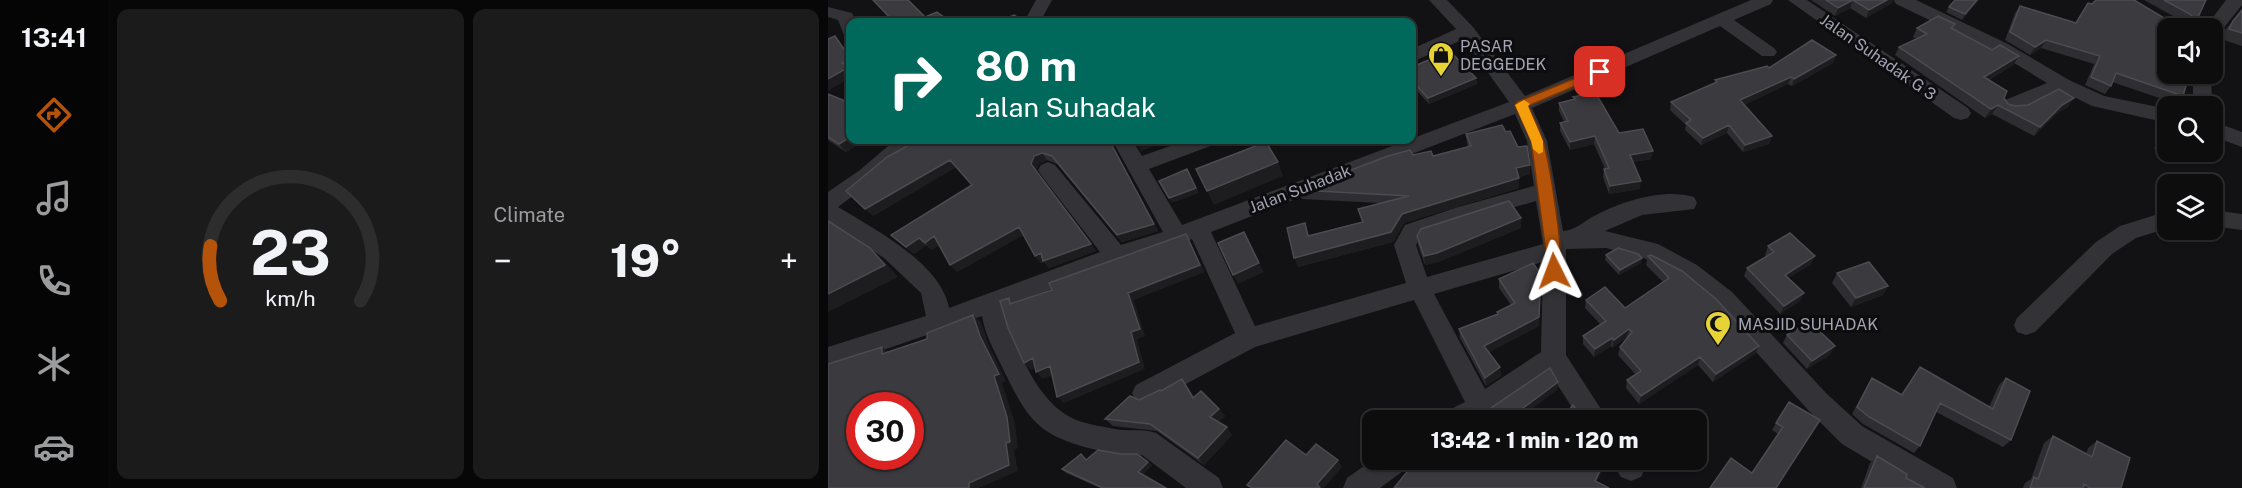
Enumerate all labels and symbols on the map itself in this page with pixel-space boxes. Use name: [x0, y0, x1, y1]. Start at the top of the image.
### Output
street label: Jalan Suhadak G 3: [1816, 10, 1940, 104]
place label: PASAR DEGGEDEK: [1460, 37, 1547, 74]
shop icon: PASAR DEGGEDEK: [1426, 40, 1456, 78]
pin: [1574, 46, 1625, 97]
street label: Jalan Suhadak: [1246, 161, 1354, 217]
position arrow: [1522, 239, 1586, 303]
mosque icon: MASJID SUHADAK: [1703, 309, 1733, 347]
place label: MASJID SUHADAK: [1738, 315, 1878, 334]
speed limit sign: 30: [846, 392, 924, 470]

